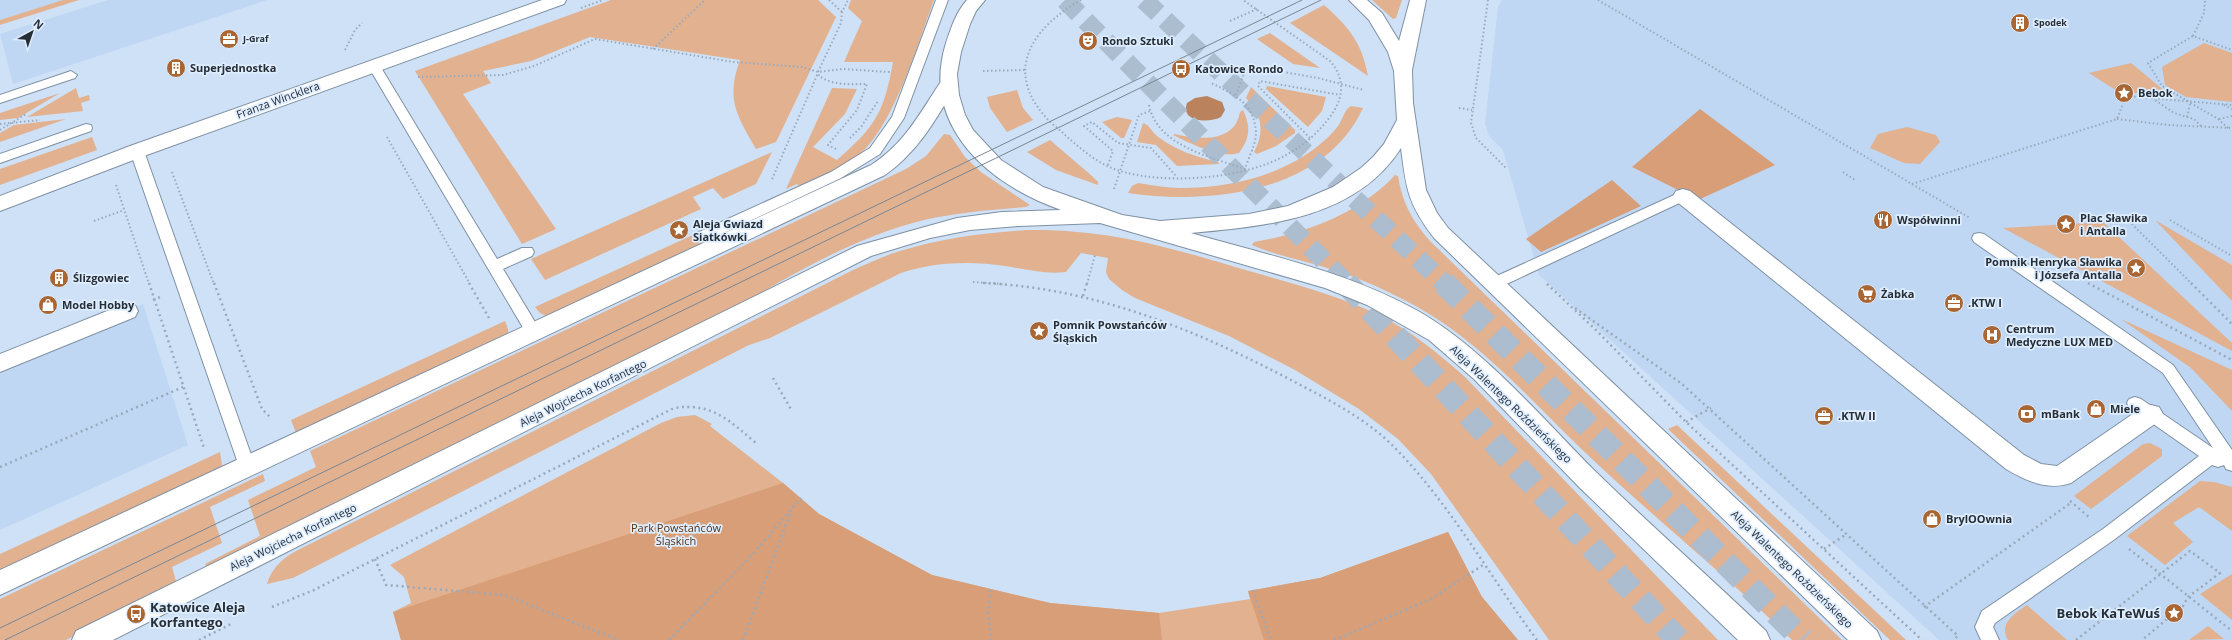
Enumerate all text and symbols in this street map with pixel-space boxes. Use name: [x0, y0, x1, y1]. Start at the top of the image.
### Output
north arrow: [12, 12, 52, 52]
building icon: Spodek: [2009, 12, 2031, 34]
text: N: [30, 15, 47, 33]
place label: Spodek: [2034, 16, 2067, 29]
office icon: J-Graf: [218, 28, 240, 50]
theatre icon: Rondo Sztuki: [1077, 30, 1099, 52]
place label: J-Graf: [242, 32, 269, 45]
place label: Rondo Sztuki: [1102, 33, 1174, 48]
building icon: Superjednostka: [165, 57, 187, 79]
bus stop icon: Katowice Rondo: [1170, 58, 1192, 80]
place label: Superjednostka: [190, 60, 276, 75]
place label: Katowice Rondo: [1195, 61, 1284, 76]
street label: Franza Wincklera: [234, 78, 321, 122]
place icon: Bebok: [2113, 82, 2135, 104]
place label: Bebok: [2138, 85, 2173, 100]
restaurant icon: Współwinni: [1872, 209, 1894, 231]
place label: Plac Sławika i Antalla: [2080, 210, 2148, 238]
place label: Współwinni: [1897, 212, 1961, 227]
place icon: Plac Sławika i Antalla: [2055, 213, 2077, 235]
place label: Aleja Gwiazd Siatkówki: [693, 216, 763, 244]
place icon: Aleja Gwiazd Siatkówki: [668, 219, 690, 241]
place label: Pomnik Henryka Sławika i Józsefa Antalla: [1985, 254, 2122, 282]
place icon: Pomnik Henryka Sławika i Józsefa Antalla: [2125, 257, 2147, 279]
building icon: Ślizgowiec: [48, 267, 70, 289]
place label: Ślizgowiec: [73, 270, 129, 285]
supermarket icon: Żabka: [1856, 283, 1878, 305]
place label: Żabka: [1881, 286, 1914, 301]
office icon: .KTW I: [1943, 292, 1965, 314]
shop icon: Model Hobby: [37, 294, 59, 316]
place label: .KTW I: [1968, 295, 2002, 310]
place label: Model Hobby: [62, 297, 135, 312]
place label: Pomnik Powstańców Śląskich: [1053, 317, 1168, 345]
place icon: Pomnik Powstańców Śląskich: [1028, 320, 1050, 342]
place label: Centrum Medyczne LUX MED: [2006, 321, 2113, 349]
hospital icon: Centrum Medyczne LUX MED: [1981, 324, 2003, 346]
street label: Aleja Walentego Roździeńskiego: [1447, 341, 1576, 466]
street label: Aleja Wojciecha Korfantego: [517, 355, 649, 430]
shop icon: Miele: [2085, 398, 2107, 420]
place label: Miele: [2110, 401, 2141, 416]
bank icon: mBank: [2016, 403, 2038, 425]
office icon: .KTW II: [1813, 405, 1835, 427]
place label: mBank: [2041, 406, 2080, 421]
place label: .KTW II: [1838, 408, 1876, 423]
street label: Aleja Wojciecha Korfantego: [227, 499, 359, 574]
street label: Aleja Walentego Roździeńskiego: [1728, 506, 1857, 631]
shop icon: BrylOOwnia: [1921, 508, 1943, 530]
place label: BrylOOwnia: [1946, 511, 2012, 526]
park label: Park Powstańców Śląskich: [631, 520, 721, 548]
place label: Katowice Aleja Korfantego: [150, 598, 245, 631]
place icon: Bebok KaTeWuś: [2163, 602, 2185, 624]
bus stop icon: Katowice Aleja Korfantego: [125, 603, 147, 625]
place label: Bebok KaTeWuś: [2057, 604, 2160, 622]

